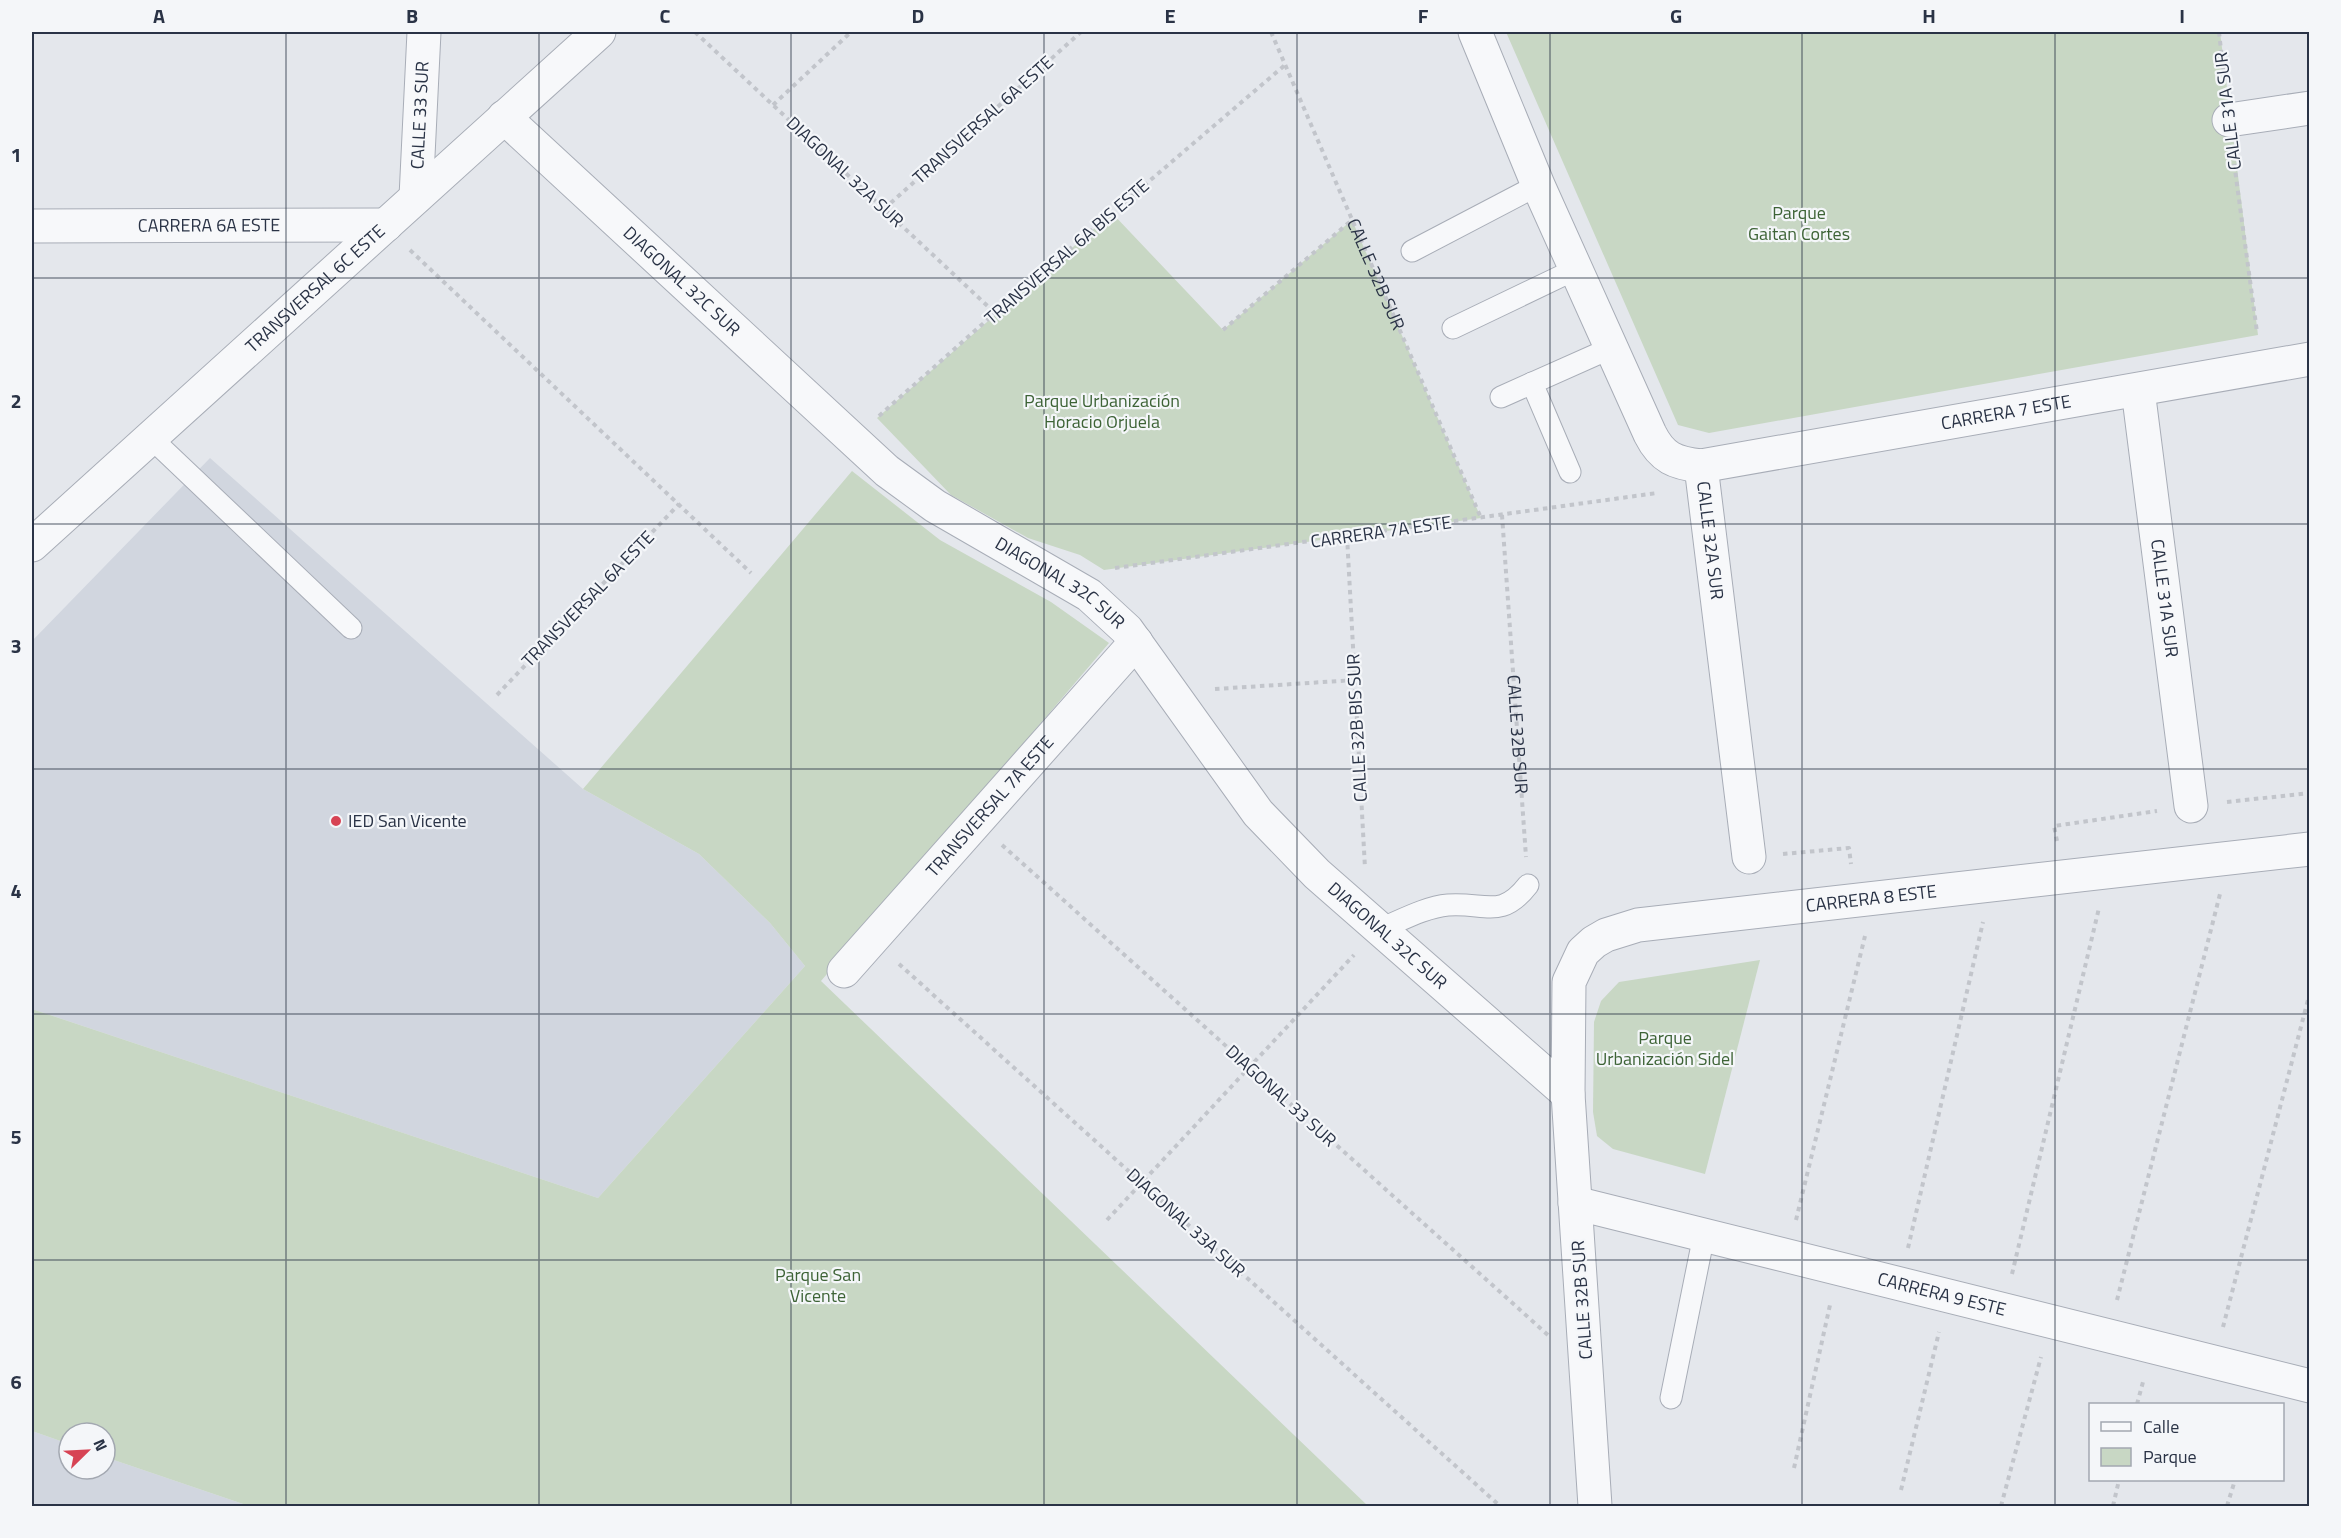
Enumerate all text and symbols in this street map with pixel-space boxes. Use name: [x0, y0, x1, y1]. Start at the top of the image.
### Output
text: A: [153, 0, 165, 31]
text: B: [406, 0, 418, 31]
text: C: [660, 0, 671, 31]
text: D: [912, 0, 924, 31]
text: E: [1164, 0, 1176, 31]
text: F: [1418, 0, 1429, 31]
text: G: [1670, 0, 1682, 31]
text: H: [1922, 0, 1936, 31]
text: I: [2179, 0, 2185, 31]
street label: TRANSVERSAL 6A ESTE: [906, 49, 1059, 190]
street label: CALLE 31A SUR: [2207, 50, 2248, 172]
street label: CALLE 33 SUR: [403, 60, 436, 170]
street label: DIAGONAL 32A SUR: [780, 110, 910, 233]
text: 1: [10, 139, 22, 170]
street label: TRANSVERSAL 6A BIS ESTE: [978, 172, 1155, 331]
park label: Parque Gaitan Cortes: [1748, 199, 1850, 247]
street label: CARRERA 6A ESTE: [138, 211, 280, 239]
street label: CALLE 32B SUR: [1340, 214, 1412, 334]
street label: TRANSVERSAL 6C ESTE: [239, 218, 391, 359]
street label: DIAGONAL 32C SUR: [617, 220, 747, 342]
text: 2: [10, 385, 22, 416]
park label: Parque Urbanización Horacio Orjuela: [1024, 387, 1180, 435]
street label: CARRERA 7 ESTE: [1939, 387, 2073, 437]
street label: CALLE 32A SUR: [1690, 480, 1731, 601]
street label: CARRERA 7A ESTE: [1309, 508, 1453, 555]
street label: TRANSVERSAL 6A ESTE: [515, 524, 660, 673]
street label: DIAGONAL 32C SUR: [990, 530, 1132, 635]
street label: CALLE 31A SUR: [2144, 537, 2186, 659]
text: 3: [10, 630, 22, 661]
street label: CALLE 32B BIS SUR: [1339, 653, 1374, 803]
street label: CALLE 32B SUR: [1500, 674, 1536, 795]
street label: TRANSVERSAL 7A ESTE: [919, 729, 1060, 883]
place label: IED San Vicente: [348, 807, 467, 834]
marker: IED San Vicente: [329, 814, 343, 828]
text: 4: [10, 875, 22, 906]
street label: DIAGONAL 32C SUR: [1322, 875, 1454, 995]
street label: CARRERA 8 ESTE: [1804, 877, 1938, 919]
park label: Parque Urbanización Sidel: [1596, 1024, 1734, 1072]
street label: DIAGONAL 33 SUR: [1220, 1038, 1343, 1153]
text: 5: [10, 1121, 22, 1152]
street label: DIAGONAL 33A SUR: [1121, 1162, 1252, 1284]
street label: CALLE 32B SUR: [1564, 1240, 1599, 1360]
park label: Parque San Vicente: [775, 1261, 861, 1309]
street label: CARRERA 9 ESTE: [1875, 1265, 2009, 1323]
text: 6: [10, 1366, 22, 1397]
legend: [2089, 1403, 2284, 1481]
text: Calle: [2143, 1413, 2179, 1440]
north arrow: [57, 1421, 117, 1481]
text: N: [87, 1435, 114, 1455]
text: Parque: [2143, 1443, 2197, 1470]

